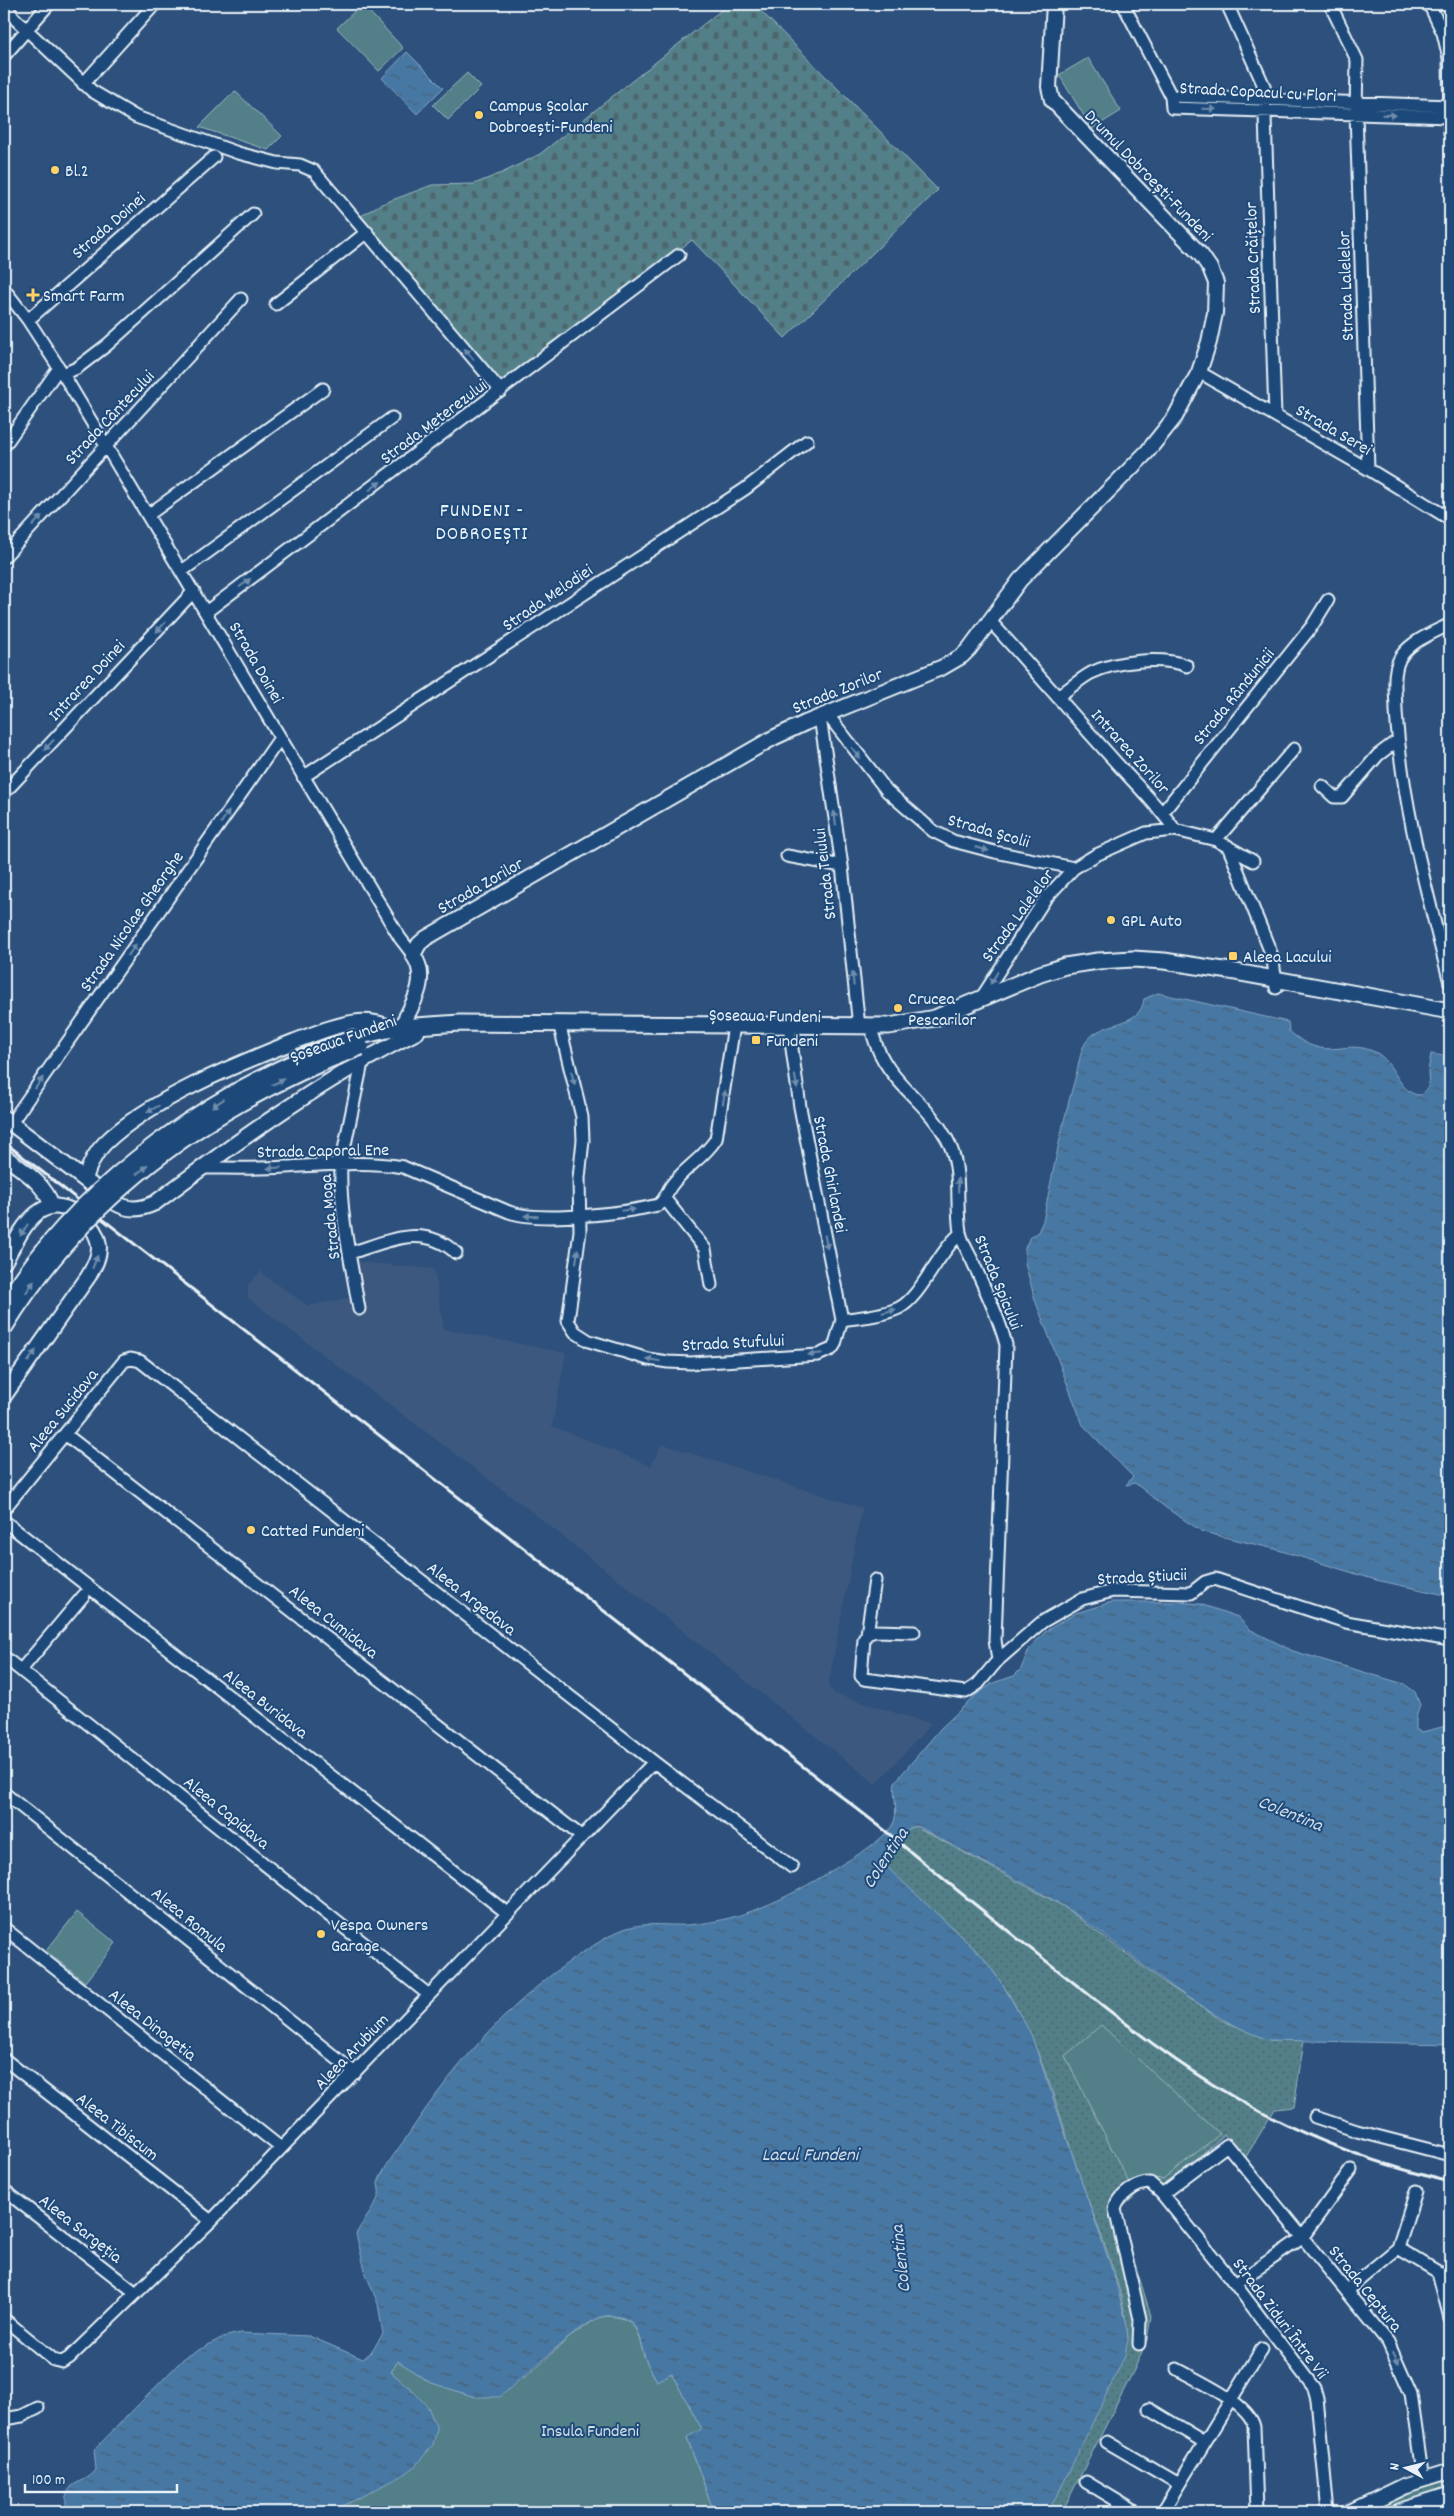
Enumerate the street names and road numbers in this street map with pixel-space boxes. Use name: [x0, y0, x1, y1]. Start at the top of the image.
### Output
street label: Strada Copacul cu Flori: [1179, 77, 1337, 110]
street label: Drumul Dobroești-Fundeni: [1077, 105, 1217, 249]
street label: Strada Doinei: [67, 188, 152, 266]
street label: Strada Crăițelor: [1240, 201, 1269, 314]
street label: Strada Lalelelor: [1333, 230, 1362, 341]
street label: Strada Cântecului: [60, 366, 162, 472]
street label: Strada Meterezului: [376, 374, 493, 472]
street label: Strada Serei: [1290, 399, 1376, 463]
street label: Strada Melodiei: [498, 560, 599, 639]
street label: Strada Doinei: [221, 618, 288, 709]
street label: Intrarea Doinei: [44, 636, 132, 728]
street label: Strada Rândunicii: [1188, 644, 1282, 751]
street label: Strada Zorilor: [789, 663, 887, 722]
street label: Intrarea Zorilor: [1084, 704, 1175, 801]
street label: Strada Școlii: [944, 809, 1032, 856]
street label: Strada Teiului: [808, 826, 845, 921]
street label: Strada Nicolae Gheorghe: [75, 847, 191, 998]
street label: Strada Zorilor: [434, 852, 529, 922]
street label: Strada Lalelelor: [977, 864, 1062, 968]
street label: Șoseaua Fundeni: [709, 1004, 821, 1031]
street label: Șoseaua Fundeni: [287, 1009, 401, 1071]
street label: Strada Ghirlandei: [805, 1114, 852, 1235]
street label: Strada Caporal Ene: [257, 1139, 389, 1166]
street label: Strada Moga: [315, 1172, 348, 1261]
street label: Strada Spicului: [966, 1232, 1027, 1334]
street label: Strada Stufului: [681, 1329, 785, 1360]
street label: Aleea Sucidava: [22, 1364, 106, 1459]
street label: Aleea Argedava: [420, 1557, 521, 1643]
street label: Strada Știucii: [1097, 1564, 1188, 1593]
street label: Aleea Cumidava: [282, 1580, 383, 1666]
street label: Aleea Buridava: [217, 1664, 313, 1746]
street label: Aleea Capidava: [177, 1771, 274, 1857]
street label: Aleea Romula: [145, 1882, 233, 1960]
street label: Aleea Dinogetia: [102, 1984, 201, 2069]
street label: Aleea Arubium: [310, 2009, 396, 2097]
street label: Aleea Tibiscum: [70, 2088, 163, 2168]
street label: Aleea Sargeția: [32, 2189, 127, 2271]
street label: Strada Ceptura: [1321, 2241, 1407, 2339]
street label: Strada Ziduri Între Vii: [1225, 2254, 1333, 2385]

